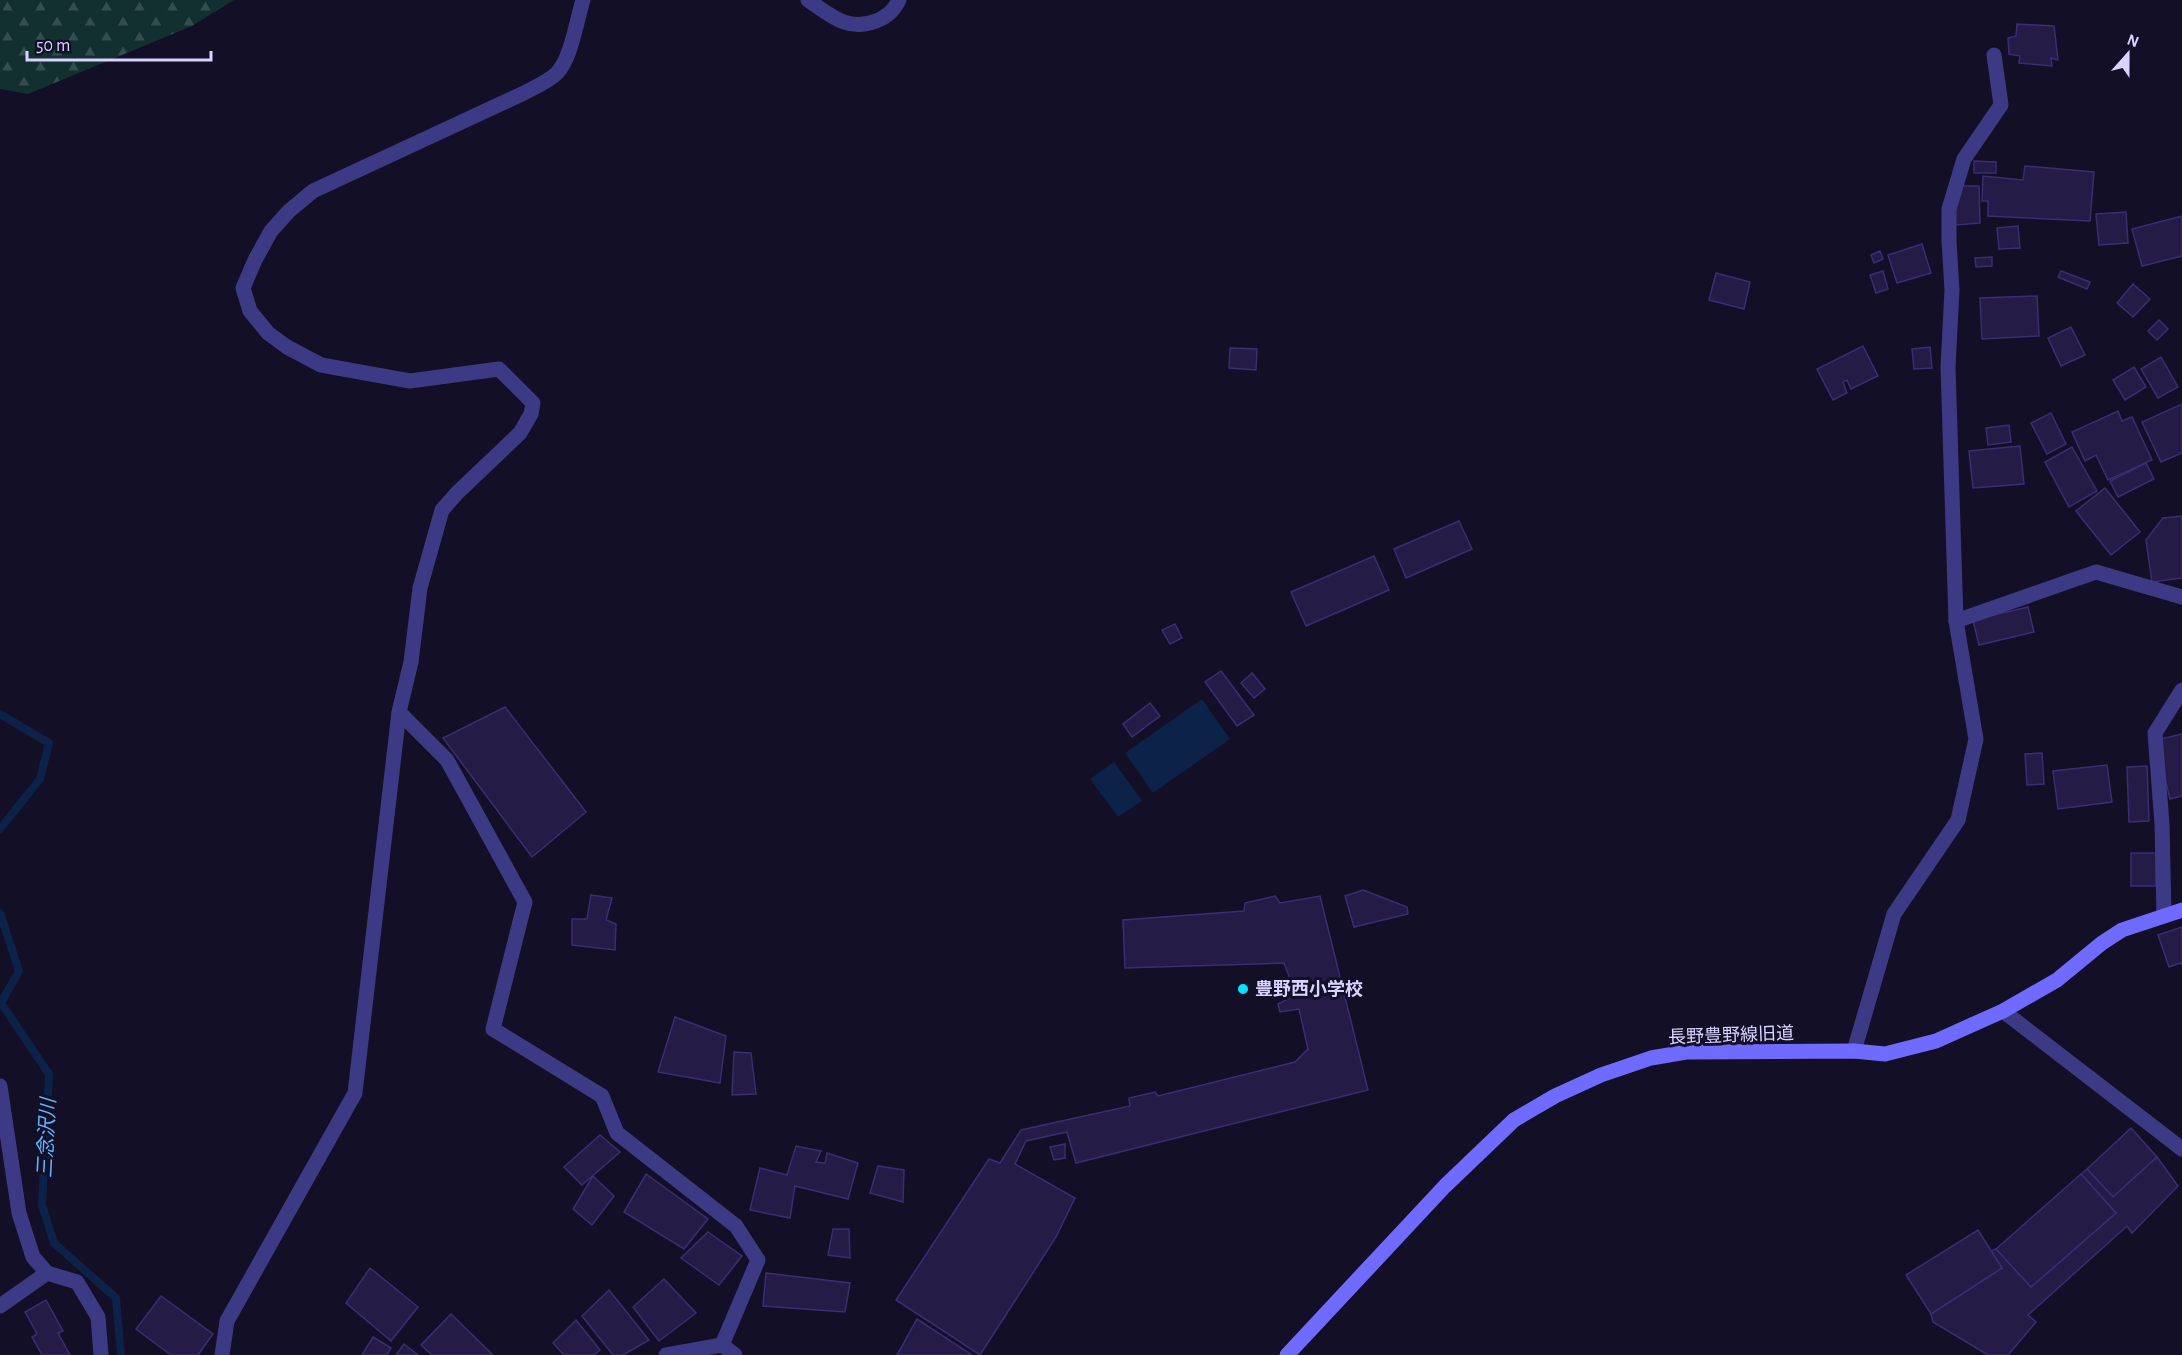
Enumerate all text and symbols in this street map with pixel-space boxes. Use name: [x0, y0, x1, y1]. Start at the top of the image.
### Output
scale bar: [27, 24, 212, 62]
north arrow: [2098, 24, 2158, 84]
text: N: [2125, 31, 2141, 50]
text: 50 m: [36, 37, 70, 55]
place label: 豊野西小学校: [1255, 979, 1363, 999]
marker: 豊野西小学校: [1236, 982, 1250, 996]
street label: 長野豊野線旧道: [1668, 1023, 1794, 1047]
water label: 三念沢川: [34, 1096, 59, 1179]

